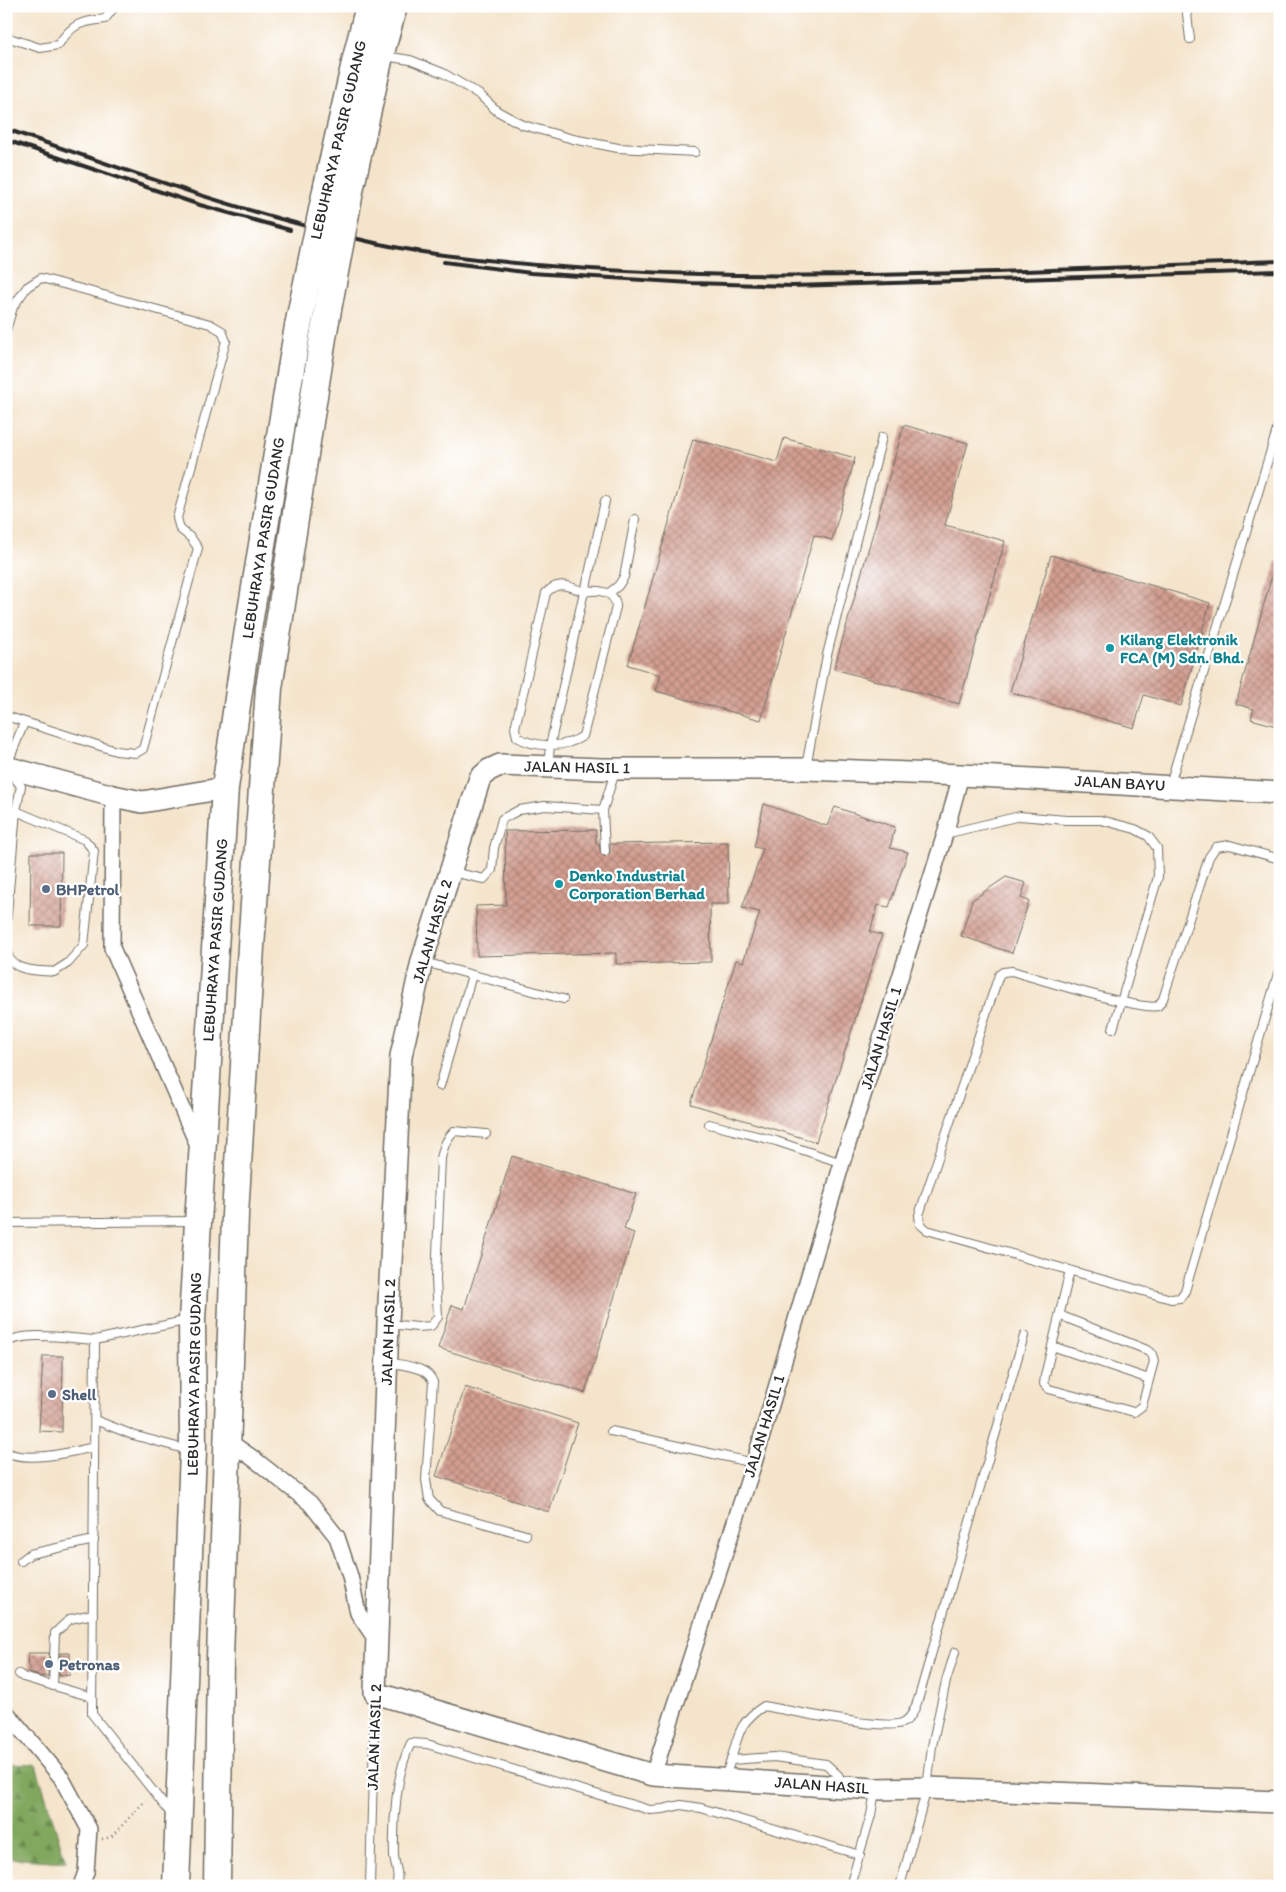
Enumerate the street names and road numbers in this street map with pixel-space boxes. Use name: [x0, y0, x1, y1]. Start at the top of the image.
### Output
street label: LEBUHRAYA PASIR GUDANG: [306, 39, 370, 241]
street label: LEBUHRAYA PASIR GUDANG: [238, 436, 288, 640]
street label: JALAN HASIL 1: [524, 757, 631, 777]
street label: JALAN BAYU: [1074, 771, 1166, 795]
street label: LEBUHRAYA PASIR GUDANG: [198, 838, 232, 1042]
street label: JALAN HASIL 2: [408, 876, 456, 985]
street label: JALAN HASIL 1: [856, 984, 906, 1091]
street label: LEBUHRAYA PASIR GUDANG: [183, 1272, 205, 1476]
street label: JALAN HASIL 2: [377, 1278, 399, 1386]
street label: JALAN HASIL 1: [739, 1372, 789, 1479]
street label: JALAN HASIL 2: [363, 1683, 385, 1791]
street label: JALAN HASIL: [774, 1772, 870, 1798]

